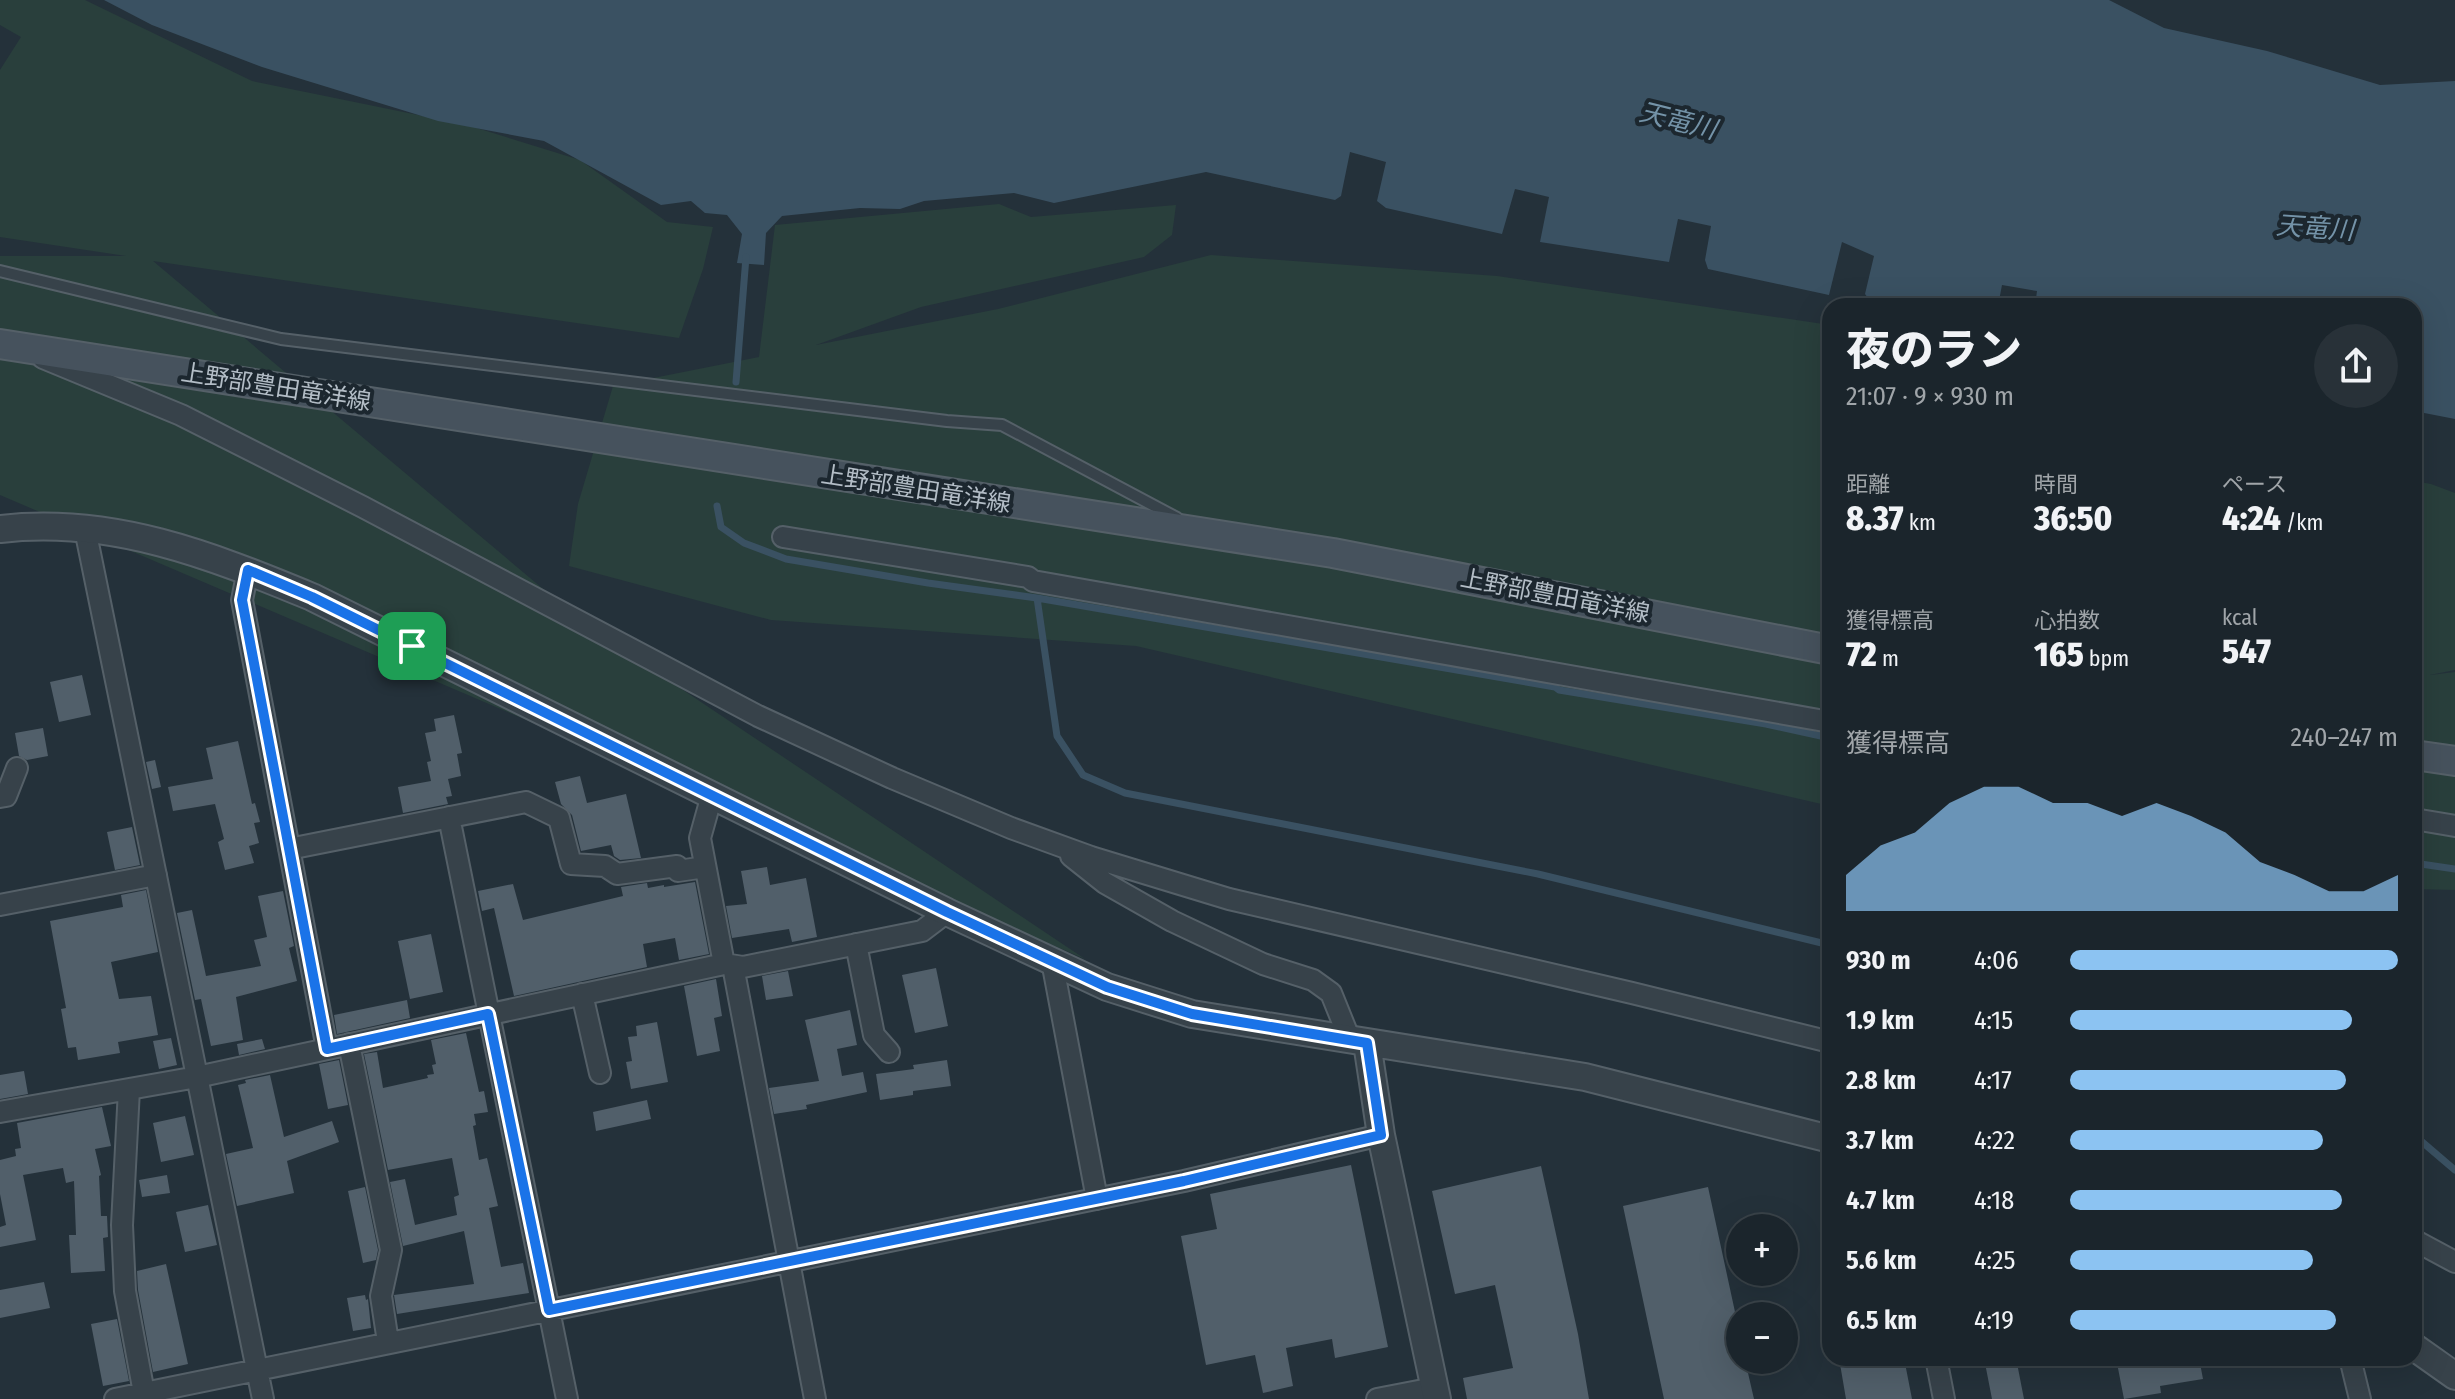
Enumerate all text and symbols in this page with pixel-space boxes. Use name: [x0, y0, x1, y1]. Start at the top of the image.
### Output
water label: 天竜川: [1636, 97, 1722, 146]
water label: 天竜川: [2275, 210, 2358, 246]
text: 夜のラン: [1846, 324, 2022, 377]
button: share: [2314, 324, 2398, 408]
street label: 上野部豊田竜洋線: [179, 358, 373, 416]
text: 21:07 · 9 × 930 m: [1846, 381, 2014, 412]
street label: 上野部豊田竜洋線: [819, 460, 1013, 518]
text: 距離: [1846, 471, 1890, 498]
text: 時間: [2034, 471, 2078, 498]
text: ペース: [2222, 471, 2287, 498]
text: 8.37: [1846, 498, 1904, 539]
text: 36:50: [2034, 498, 2112, 539]
text: 4:24: [2222, 498, 2281, 539]
text: km: [1904, 509, 1936, 536]
text: /km: [2281, 509, 2323, 536]
street label: 上野部豊田竜洋線: [1458, 564, 1652, 628]
text: kcal: [2222, 604, 2258, 631]
text: 獲得標高: [1846, 607, 1934, 634]
text: 心拍数: [2034, 607, 2100, 634]
pin: [378, 612, 446, 680]
icon: arrive: [390, 624, 434, 668]
text: 547: [2222, 631, 2271, 672]
text: 72: [1846, 634, 1877, 675]
text: 165: [2034, 634, 2084, 675]
text: m: [1877, 645, 1899, 672]
text: bpm: [2084, 645, 2129, 672]
text: 240–247 m: [2291, 722, 2398, 753]
text: 獲得標高: [1846, 728, 1950, 759]
text: 930 m: [1846, 945, 1911, 976]
text: 4:06: [1974, 945, 2019, 976]
text: 1.9 km: [1846, 1005, 1914, 1036]
text: 4:15: [1974, 1005, 2013, 1036]
text: 2.8 km: [1846, 1065, 1916, 1096]
text: 4:17: [1974, 1065, 2012, 1096]
text: 3.7 km: [1846, 1125, 1914, 1156]
text: 4:22: [1974, 1125, 2015, 1156]
text: 4.7 km: [1846, 1185, 1915, 1216]
text: 4:18: [1974, 1185, 2014, 1216]
map controls: [1726, 1214, 1798, 1374]
button: +: [1726, 1214, 1798, 1286]
text: 5.6 km: [1846, 1245, 1917, 1276]
text: 4:25: [1974, 1245, 2016, 1276]
button: −: [1726, 1302, 1798, 1374]
text: 6.5 km: [1846, 1305, 1917, 1336]
text: 4:19: [1974, 1305, 2014, 1336]

